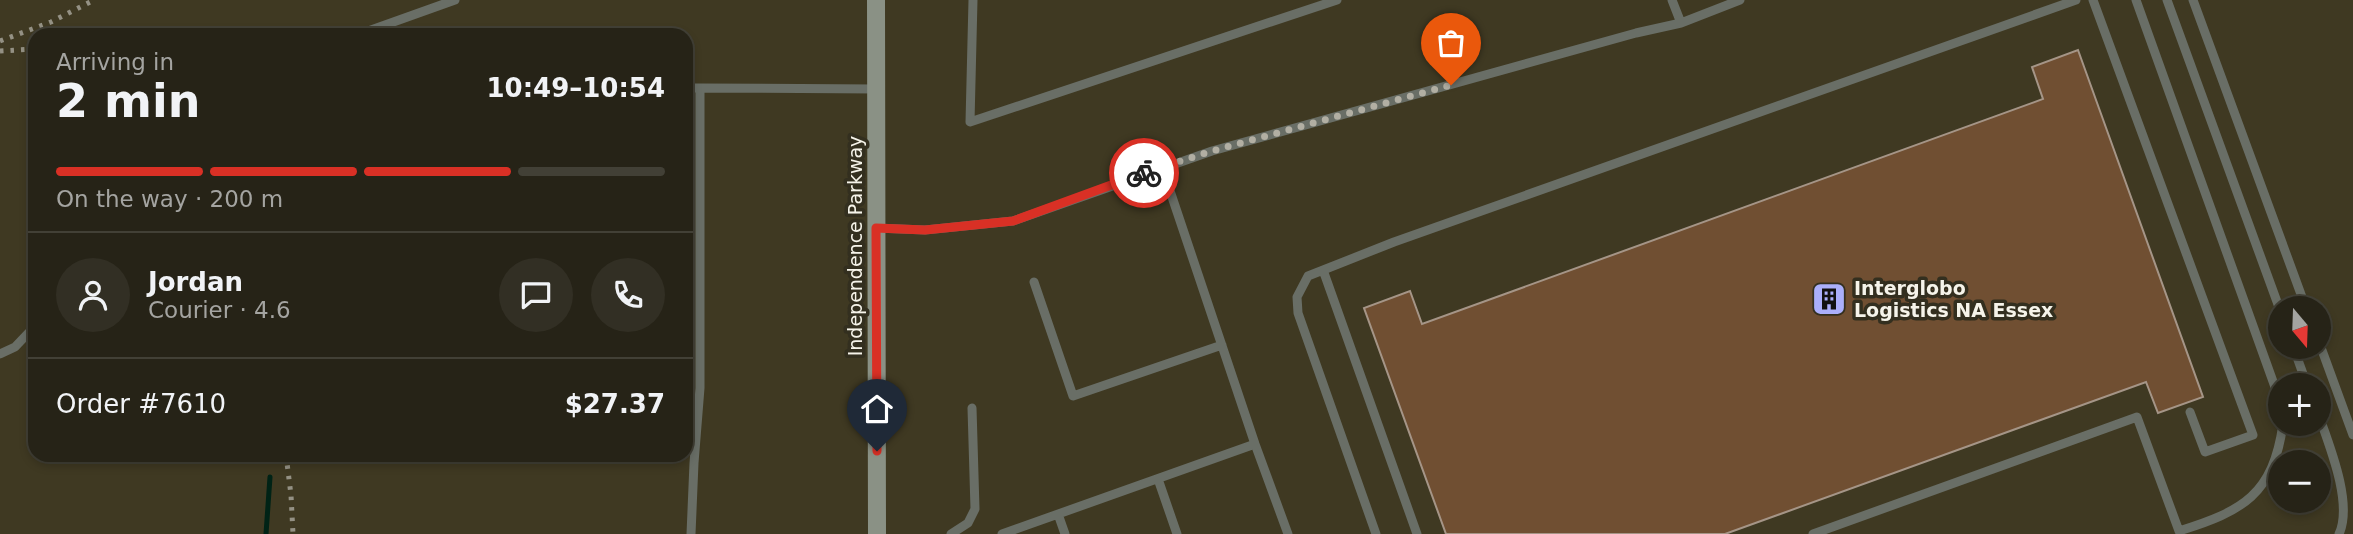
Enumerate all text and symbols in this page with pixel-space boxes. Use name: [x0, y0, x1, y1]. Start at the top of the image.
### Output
pin: [1421, 13, 1481, 85]
icon: bag: [1432, 24, 1470, 62]
text: Arriving in: [56, 49, 174, 75]
text: 10:49–10:54: [486, 73, 665, 103]
text: 2 min: [56, 74, 200, 128]
street label: Independence Parkway: [844, 136, 866, 356]
courier: [1109, 138, 1179, 208]
icon: bike: [1125, 154, 1163, 192]
text: On the way · 200 m: [56, 186, 283, 212]
button: person: [56, 258, 130, 332]
button: chat: [499, 258, 573, 332]
button: phone: [591, 258, 665, 332]
text: Jordan: [148, 267, 243, 297]
place label: Interglobo Logistics NA Essex: [1854, 277, 2053, 321]
building icon: Interglobo Logistics NA Essex: [1810, 280, 1848, 318]
north arrow: [2268, 296, 2331, 359]
map controls: [2268, 296, 2331, 513]
text: Courier · 4.6: [148, 297, 291, 323]
button: +: [2268, 373, 2331, 436]
pin: [847, 379, 907, 451]
text: Order #7610: [56, 389, 226, 419]
text: $27.37: [565, 389, 665, 419]
icon: home: [858, 390, 896, 428]
button: −: [2268, 450, 2331, 513]

